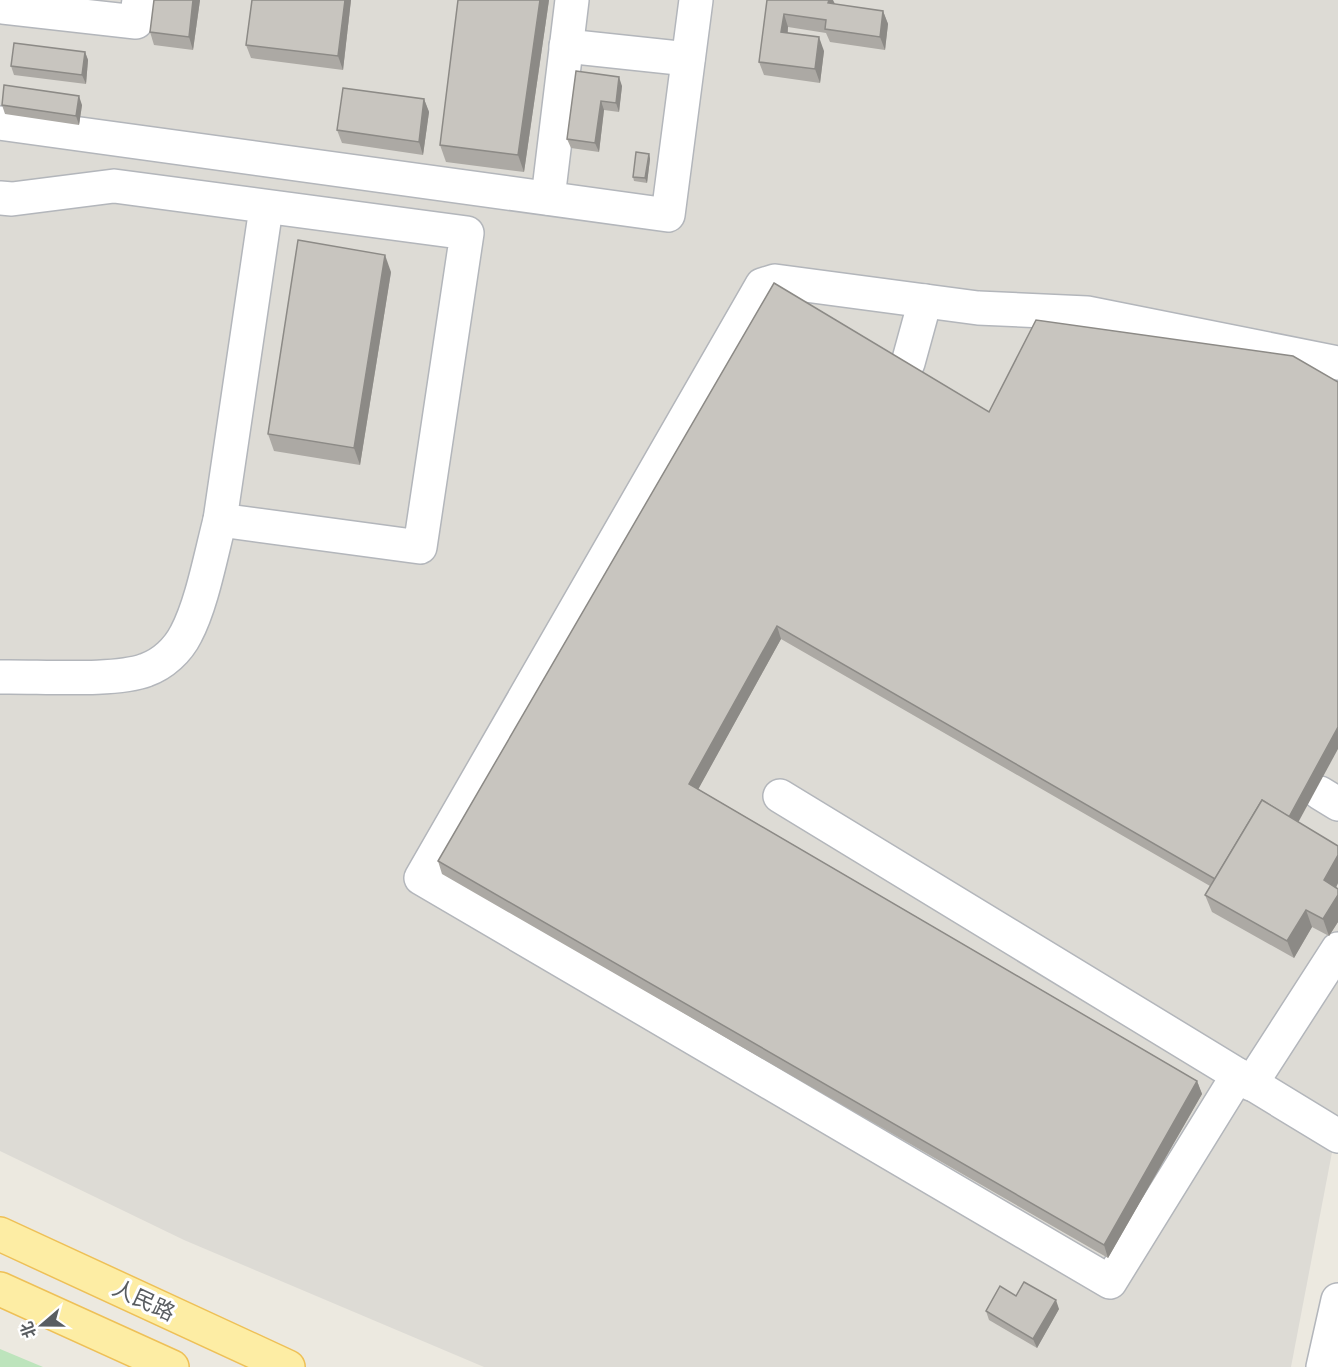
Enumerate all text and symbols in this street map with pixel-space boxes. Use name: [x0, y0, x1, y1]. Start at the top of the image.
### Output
street label: 人民路: [109, 1276, 179, 1325]
north arrow: [12, 1295, 72, 1355]
text: 北: [18, 1320, 39, 1340]

